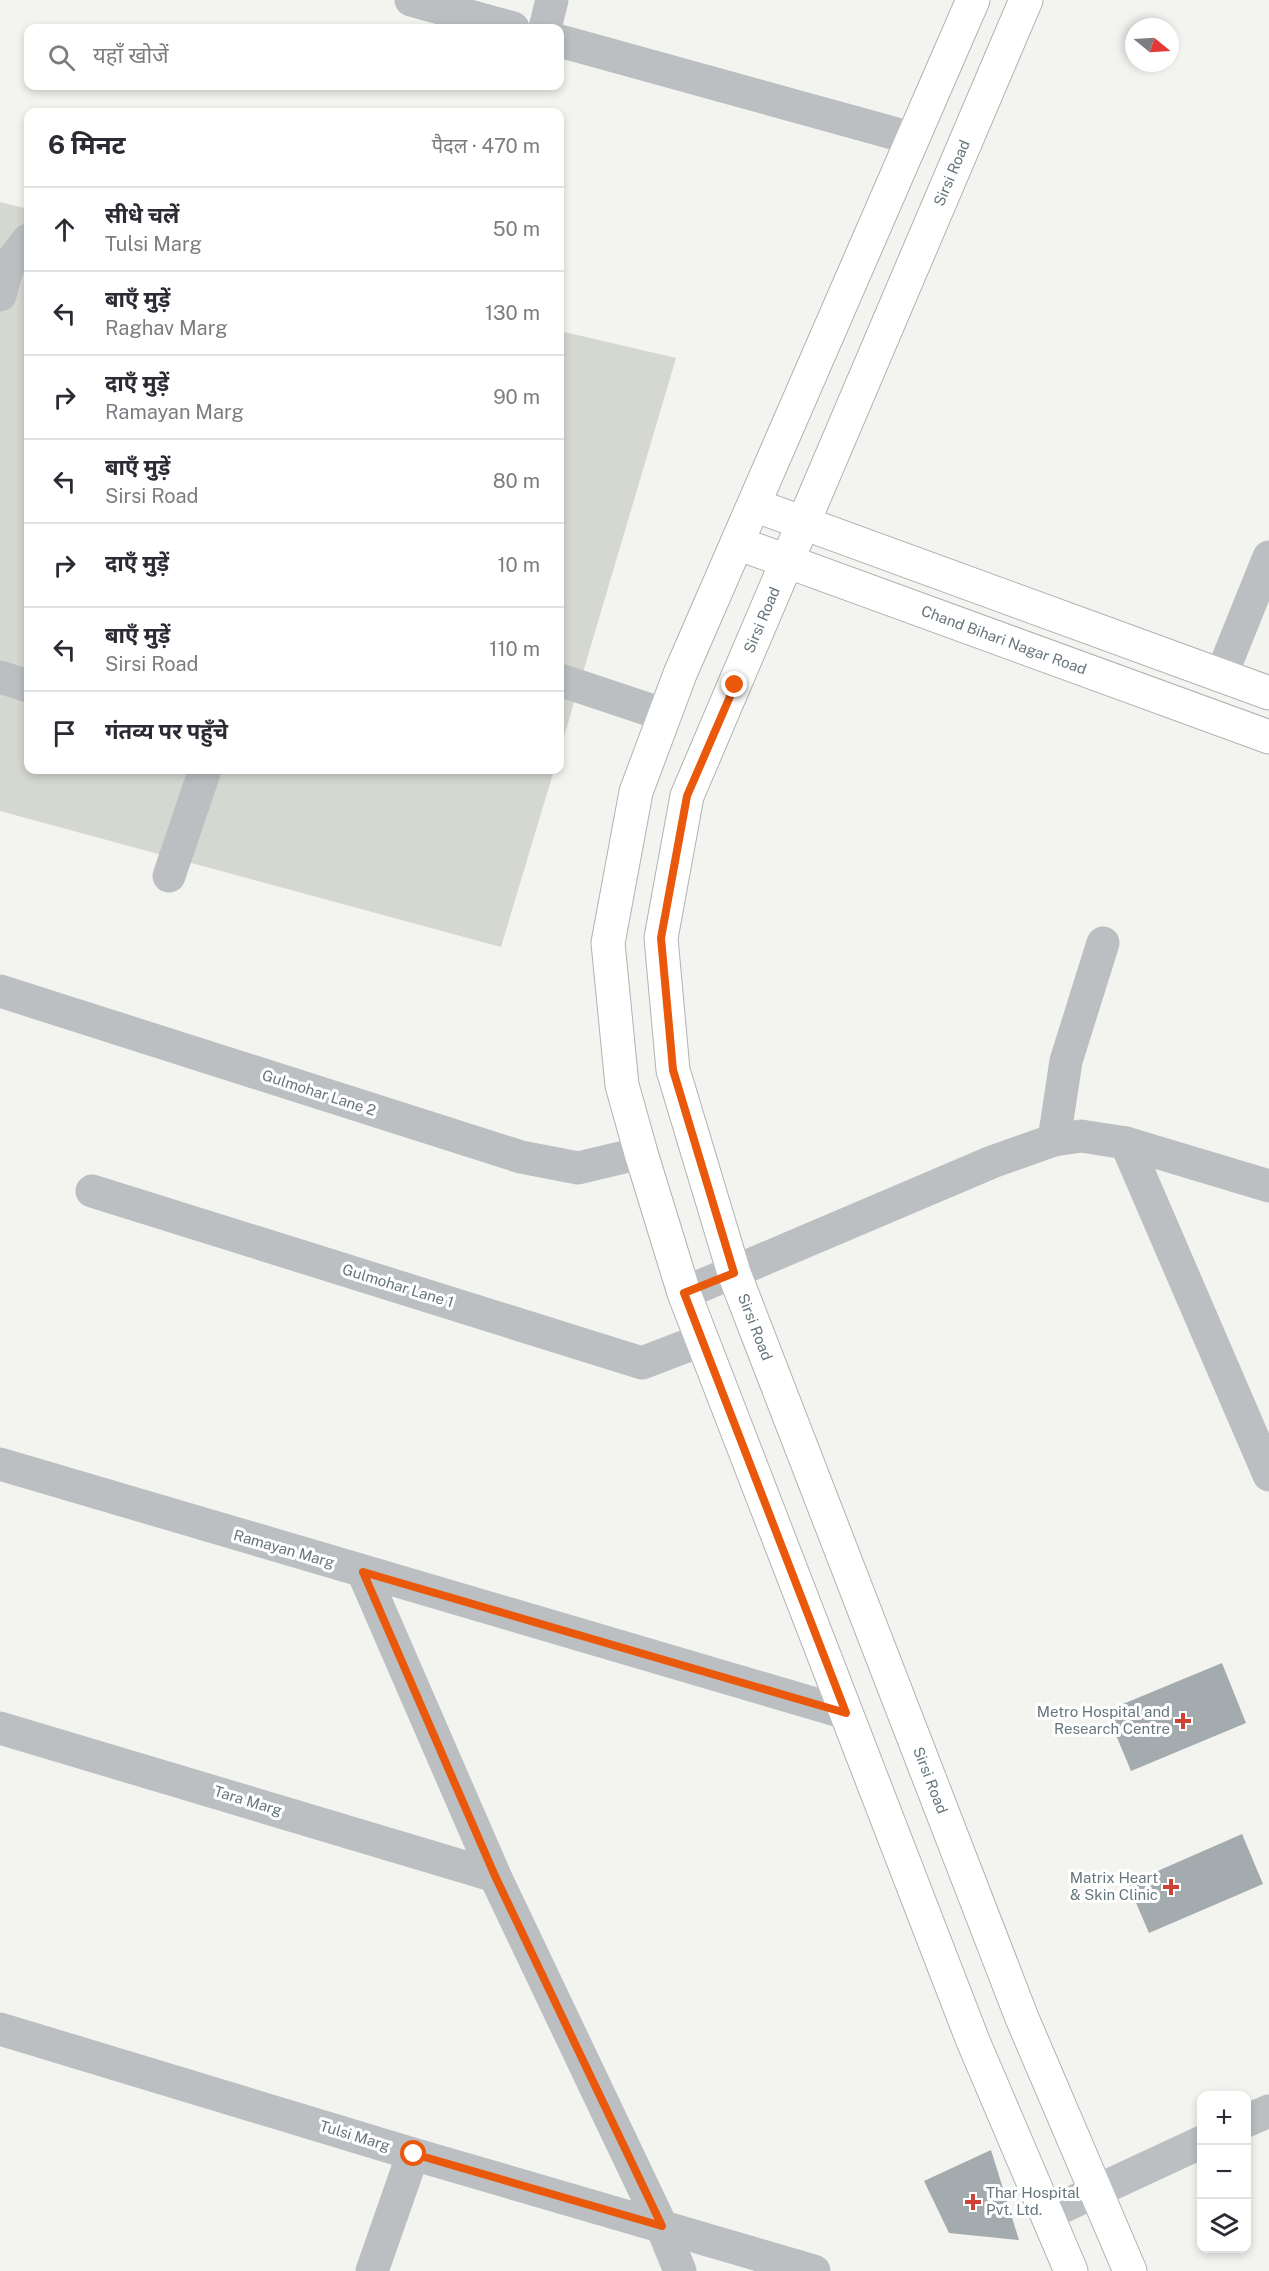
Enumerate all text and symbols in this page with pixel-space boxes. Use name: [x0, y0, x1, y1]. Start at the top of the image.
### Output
north arrow: [1125, 18, 1179, 72]
search box: [24, 24, 564, 90]
icon: search: [45, 41, 78, 74]
text: यहाँ खोजें: [93, 42, 169, 68]
text: 6 मिनट: [48, 129, 126, 160]
text: पैदल · 470 m: [432, 134, 540, 158]
street label: Sirsi Road: [930, 137, 973, 208]
text: सीधे चलें: [105, 202, 179, 228]
icon: ahead: [48, 213, 81, 246]
text: 50 m: [493, 217, 540, 241]
text: Tulsi Marg: [105, 232, 202, 256]
text: बाएँ मुड़ें: [105, 286, 170, 312]
icon: left: [48, 297, 81, 330]
text: 130 m: [485, 301, 540, 325]
text: Raghav Marg: [105, 316, 228, 340]
text: दाएँ मुड़ें: [105, 370, 169, 396]
icon: right: [48, 381, 81, 414]
text: 90 m: [493, 385, 540, 409]
text: Ramayan Marg: [105, 400, 244, 424]
text: बाएँ मुड़ें: [105, 454, 170, 480]
icon: left: [48, 465, 81, 498]
text: 80 m: [493, 469, 540, 493]
text: Sirsi Road: [105, 484, 199, 508]
icon: right: [48, 549, 81, 582]
text: दाएँ मुड़ें: [105, 550, 169, 576]
text: 10 m: [497, 553, 540, 577]
street label: Sirsi Road: [740, 584, 783, 655]
street label: Chand Bihari Nagar Road: [919, 602, 1089, 678]
text: बाएँ मुड़ें: [105, 622, 170, 648]
icon: left: [48, 633, 81, 666]
text: 110 m: [489, 637, 540, 661]
text: Sirsi Road: [105, 652, 199, 676]
route end: [721, 671, 747, 697]
icon: arrive: [48, 717, 81, 750]
text: गंतव्य पर पहुँचे: [105, 718, 228, 744]
street label: Gulmohar Lane 2: [260, 1066, 378, 1119]
street label: Gulmohar Lane 1: [340, 1260, 456, 1311]
street label: Sirsi Road: [735, 1291, 776, 1363]
street label: Ramayan Marg: [232, 1526, 337, 1571]
place label: Metro Hospital and Research Centre: [1037, 1703, 1170, 1737]
marker: Metro Hospital and Research Centre: [1174, 1712, 1192, 1730]
street label: Sirsi Road: [910, 1744, 951, 1816]
street label: Tara Marg: [212, 1782, 284, 1819]
place label: Matrix Heart & Skin Clinic: [1070, 1869, 1158, 1903]
marker: Matrix Heart & Skin Clinic: [1162, 1878, 1180, 1896]
map controls: [1197, 2091, 1251, 2253]
button: +: [1197, 2091, 1251, 2145]
street label: Tulsi Marg: [318, 2117, 392, 2154]
route start: [400, 2140, 426, 2166]
button: −: [1197, 2145, 1251, 2199]
place label: Thar Hospital Pvt. Ltd.: [986, 2184, 1080, 2218]
marker: Thar Hospital Pvt. Ltd.: [964, 2193, 982, 2211]
button: layers: [1197, 2199, 1251, 2253]

